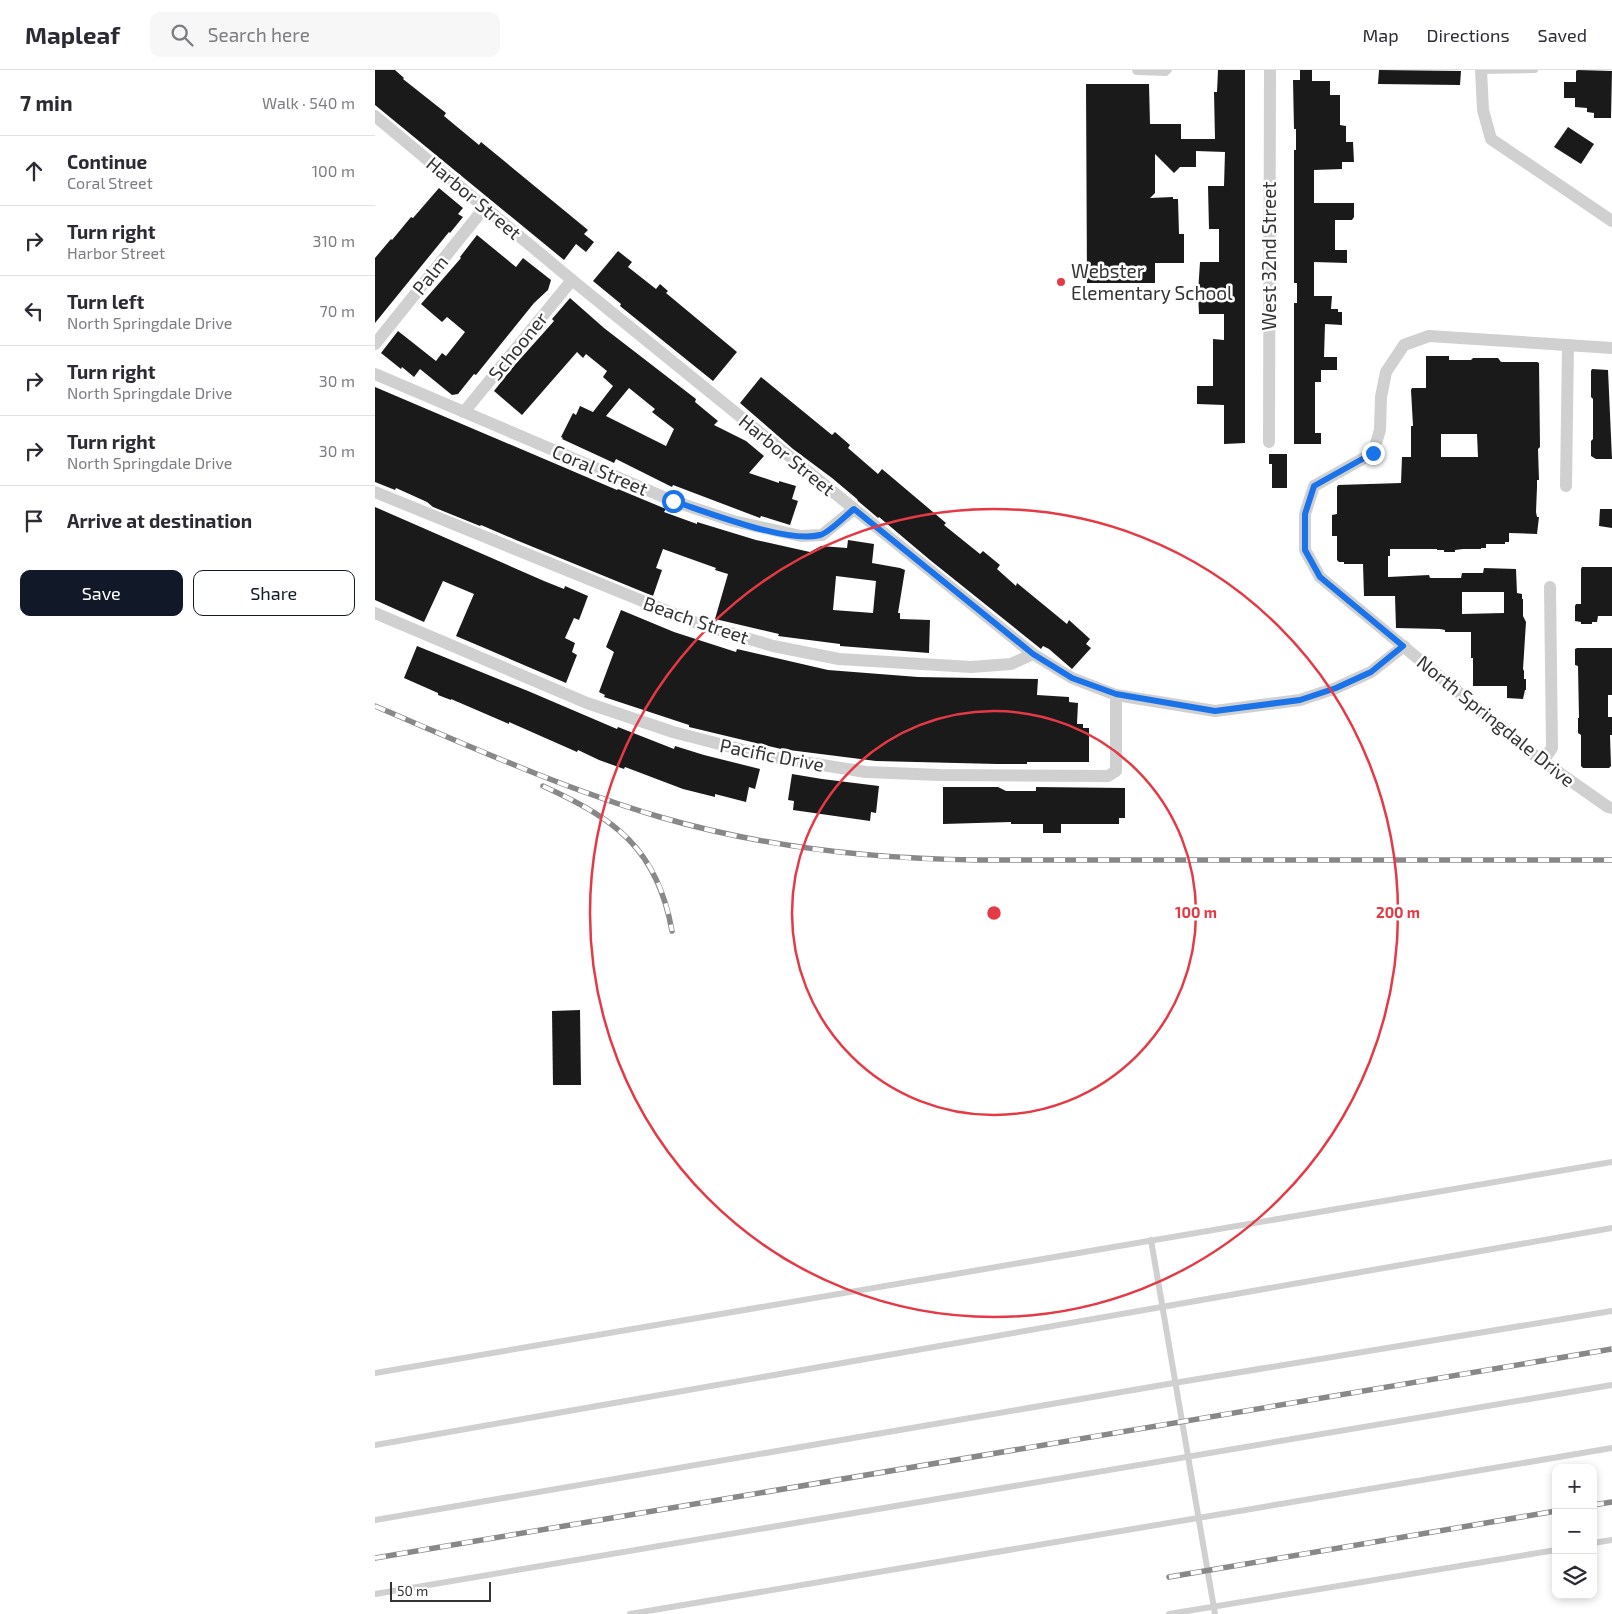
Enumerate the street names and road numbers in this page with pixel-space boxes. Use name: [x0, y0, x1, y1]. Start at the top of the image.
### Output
street label: Harbor Street: [422, 151, 526, 244]
street label: West 32nd Street: [1257, 181, 1280, 331]
street label: Palm: [407, 250, 452, 299]
street label: Schooner: [483, 307, 552, 385]
street label: Harbor Street: [735, 409, 840, 500]
street label: Coral Street: [549, 439, 652, 500]
street label: Beach Street: [641, 591, 752, 648]
street label: North Springdale Drive: [1413, 650, 1580, 791]
street label: Pacific Drive: [718, 733, 826, 776]

